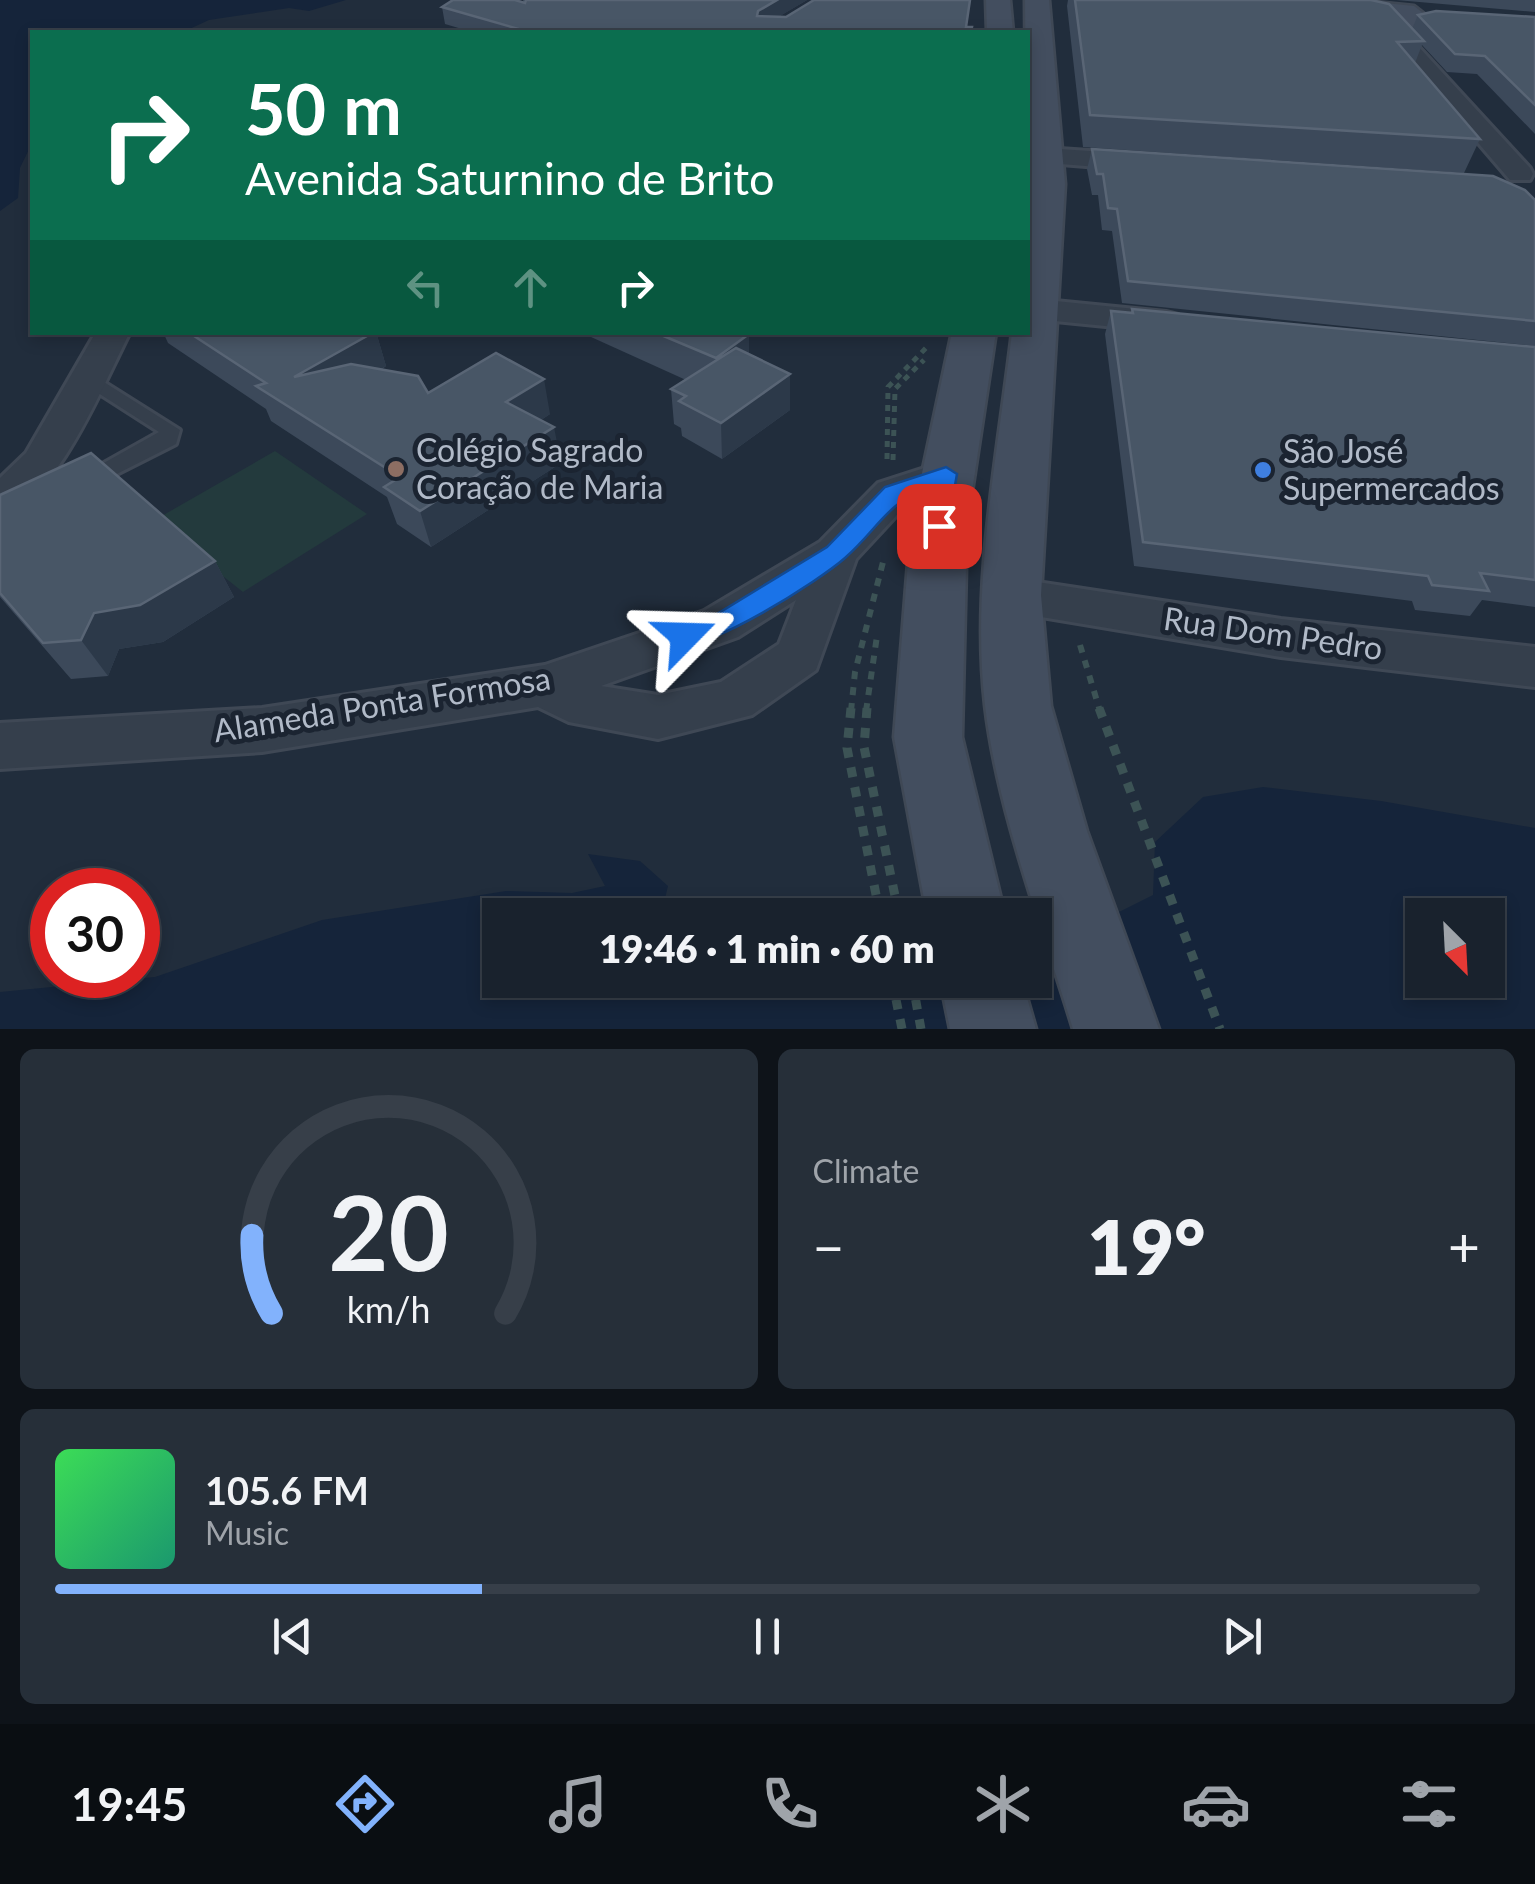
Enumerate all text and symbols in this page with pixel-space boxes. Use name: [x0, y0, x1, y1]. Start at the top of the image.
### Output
text: 50 m: [245, 66, 402, 150]
icon: right: [80, 70, 210, 200]
text: Avenida Saturnino de Brito: [245, 151, 775, 205]
icon: left: [398, 260, 453, 315]
icon: ahead: [503, 260, 558, 315]
icon: right: [608, 260, 663, 315]
place label: Colégio Sagrado Coração de Maria: [416, 430, 663, 506]
place label: São José Supermercados: [1283, 431, 1500, 507]
marker: Colégio Sagrado Coração de Maria: [385, 458, 407, 480]
marker: São José Supermercados: [1252, 459, 1274, 481]
pin: [897, 484, 982, 569]
icon: arrive: [912, 499, 967, 554]
position arrow: [633, 584, 737, 688]
street label: Rua Dom Pedro: [1161, 598, 1385, 667]
street label: Alameda Ponta Formosa: [210, 658, 553, 749]
speed limit sign: 30: [30, 868, 160, 998]
north arrow: [1405, 898, 1505, 998]
map controls: [1405, 898, 1505, 998]
text: 19:46 · 1 min · 60 m: [599, 925, 935, 971]
text: Climate: [813, 1151, 919, 1190]
text: 20: [328, 1168, 449, 1293]
text: 19°: [1087, 1201, 1205, 1291]
text: −: [813, 1213, 844, 1279]
text: +: [1448, 1213, 1480, 1279]
text: km/h: [347, 1288, 431, 1331]
text: 105.6 FM: [205, 1467, 369, 1513]
text: Music: [205, 1513, 289, 1552]
icon: previous: [265, 1609, 320, 1664]
icon: pause: [740, 1609, 795, 1664]
icon: next: [1215, 1609, 1270, 1664]
icon: directions: [330, 1769, 400, 1839]
icon: music: [543, 1769, 613, 1839]
icon: phone: [755, 1769, 825, 1839]
icon: climate: [968, 1769, 1038, 1839]
icon: car: [1181, 1769, 1251, 1839]
icon: filters: [1394, 1769, 1464, 1839]
text: 19:45: [71, 1777, 187, 1831]

